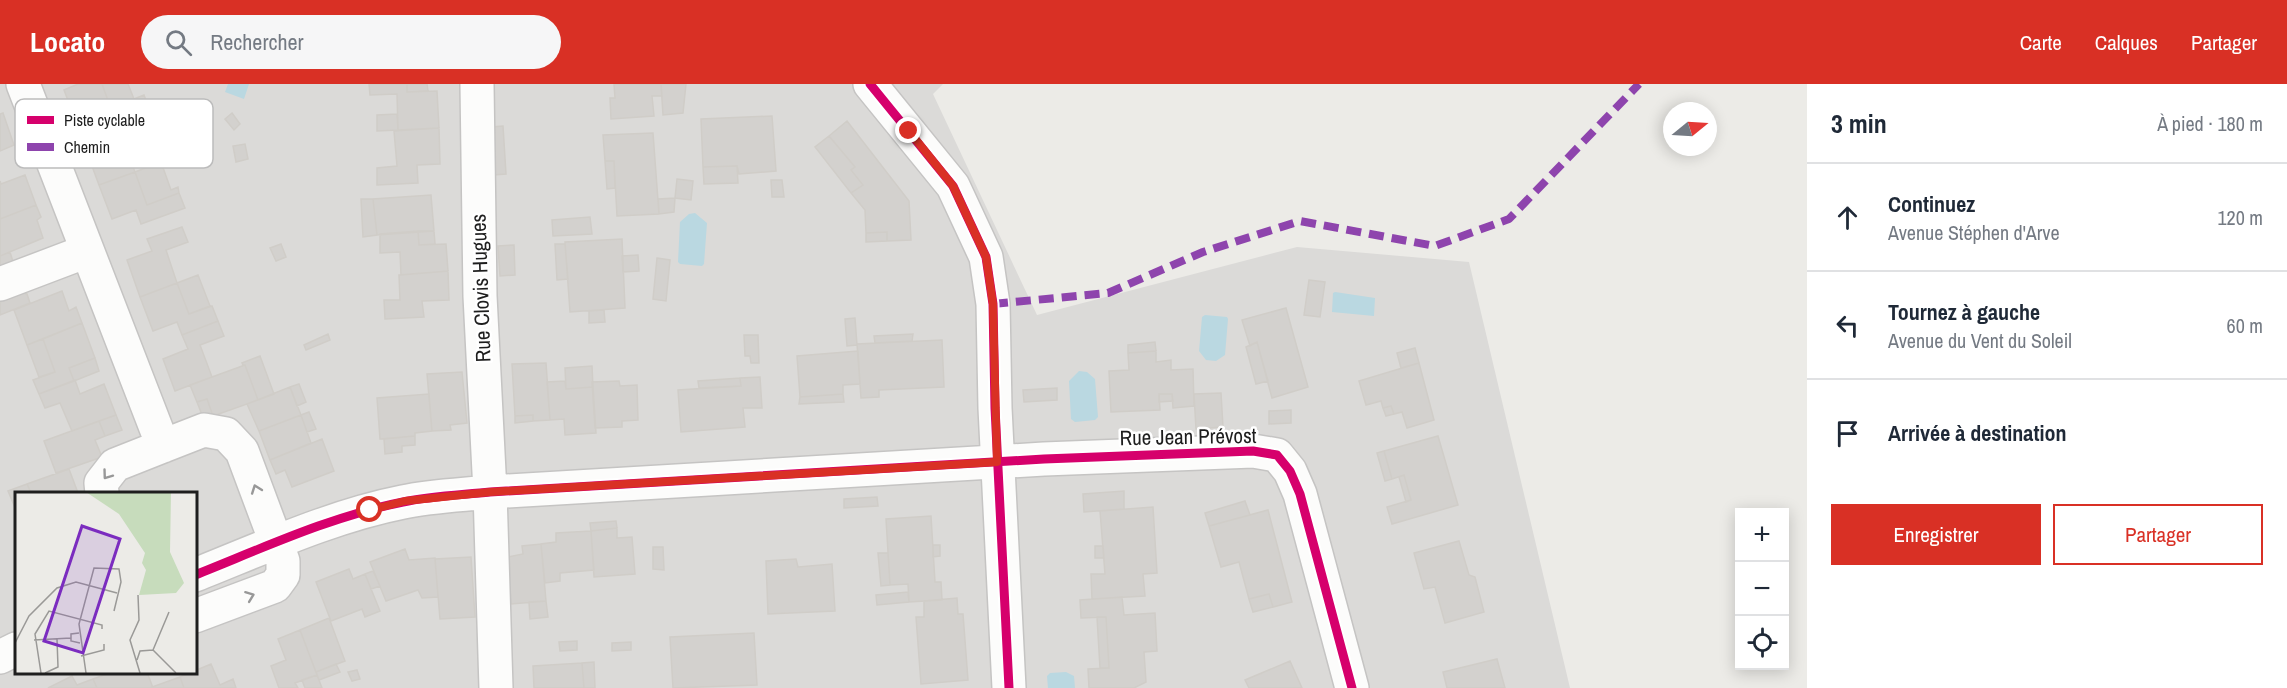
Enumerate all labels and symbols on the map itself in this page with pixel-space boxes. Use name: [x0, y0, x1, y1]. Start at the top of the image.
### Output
legend: [15, 99, 213, 168]
north arrow: [1663, 102, 1717, 156]
text: Piste cyclable: [64, 109, 145, 131]
route end: [895, 117, 921, 143]
text: Chemin: [64, 136, 110, 158]
street label: Rue Clovis Hugues: [463, 213, 498, 363]
street label: Rue Jean Prévost: [1119, 421, 1257, 452]
one-way arrow: [103, 469, 114, 480]
one-way arrow: [251, 484, 264, 494]
inset map: [15, 492, 196, 673]
route start: [356, 496, 382, 522]
one-way arrow: [244, 590, 255, 603]

